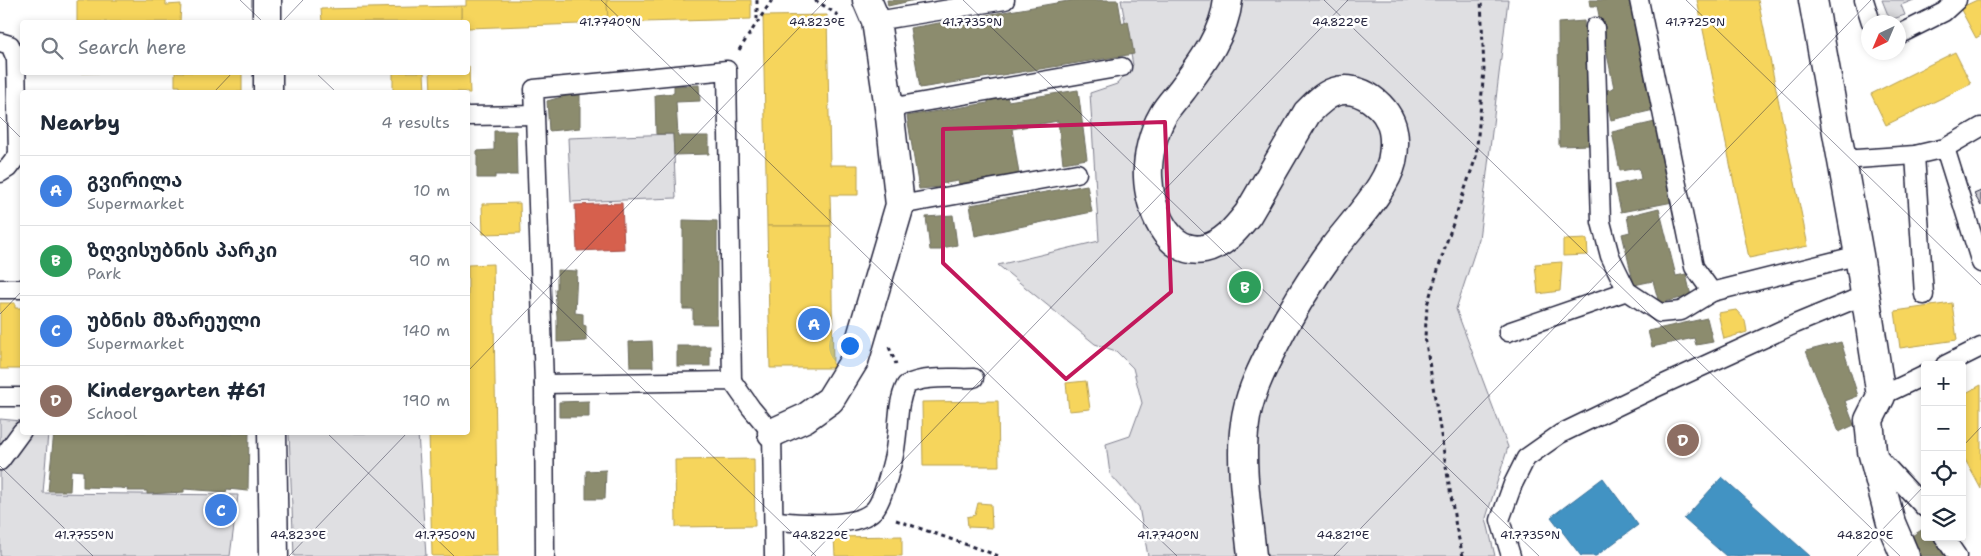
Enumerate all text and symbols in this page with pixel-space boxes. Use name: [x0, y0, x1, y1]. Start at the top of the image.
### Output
text: 41.7740°N: [579, 14, 641, 30]
text: 44.823°E: [789, 14, 845, 30]
text: 41.7735°N: [942, 14, 1002, 30]
text: 44.822°E: [1312, 14, 1368, 30]
text: 41.7725°N: [1665, 14, 1725, 30]
north arrow: [1861, 15, 1906, 60]
search box: [20, 20, 470, 75]
icon: search: [38, 34, 66, 62]
text: Search here: [78, 35, 187, 60]
text: Nearby: [40, 109, 120, 137]
text: 4 results: [381, 112, 450, 133]
text: გვირილა: [87, 168, 182, 193]
text: A: [50, 180, 62, 201]
text: 10 m: [413, 180, 450, 201]
text: Supermarket: [87, 193, 184, 214]
text: ზღვისუბნის პარკი: [87, 238, 277, 263]
text: B: [51, 250, 61, 271]
text: 90 m: [409, 250, 450, 271]
text: Park: [87, 263, 121, 284]
pin: B: [1229, 268, 1261, 306]
pin: A: [798, 305, 830, 343]
text: უბნის მზარეული: [87, 308, 261, 333]
text: C: [51, 320, 61, 341]
text: 140 m: [403, 320, 450, 341]
text: Supermarket: [87, 333, 184, 354]
your location: [837, 333, 863, 359]
map controls: [1921, 361, 1966, 541]
button: +: [1921, 361, 1966, 406]
text: Kindergarten #61: [87, 378, 266, 403]
text: D: [50, 390, 62, 411]
text: 190 m: [403, 390, 450, 411]
text: School: [87, 403, 137, 424]
button: −: [1921, 406, 1966, 451]
pin: D: [1667, 421, 1699, 459]
button: locate: [1921, 451, 1966, 496]
pin: C: [205, 491, 237, 529]
button: layers: [1921, 496, 1966, 541]
text: 41.7755°N: [54, 527, 114, 543]
text: 44.823°E: [270, 527, 326, 543]
text: 41.7750°N: [415, 527, 475, 543]
text: 44.822°E: [792, 527, 848, 543]
text: 41.7740°N: [1137, 527, 1199, 543]
text: 44.821°E: [1317, 527, 1369, 543]
text: 41.7735°N: [1500, 527, 1560, 543]
text: 44.820°E: [1837, 527, 1893, 543]

